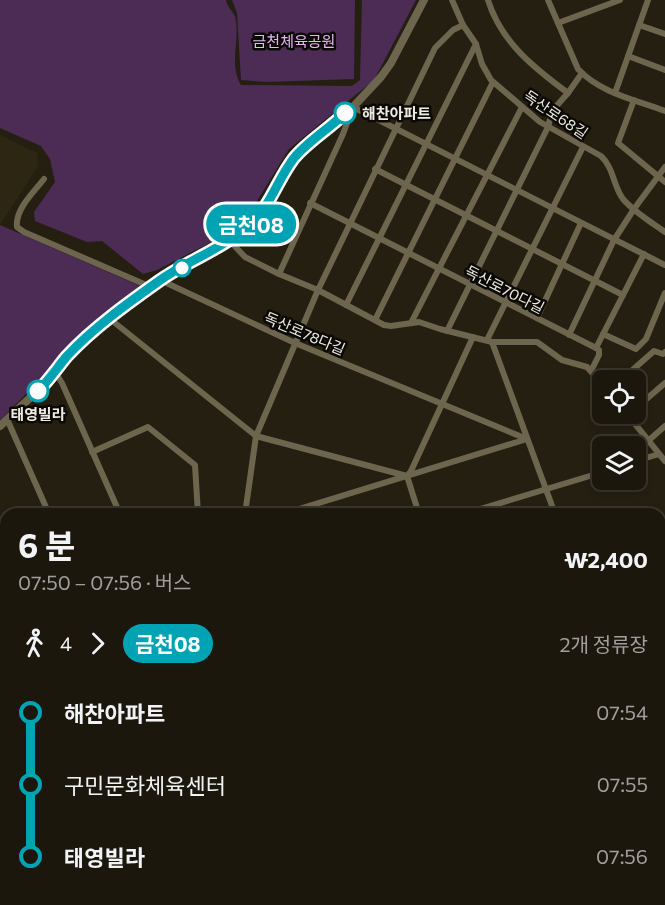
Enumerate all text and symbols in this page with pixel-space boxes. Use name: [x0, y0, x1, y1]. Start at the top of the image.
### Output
park label: 금천체육공원: [253, 32, 335, 50]
street label: 독산로68길: [521, 86, 591, 142]
marker: 해찬아파트: [334, 102, 356, 124]
place label: 해찬아파트: [362, 104, 431, 122]
line badge: 금천08: [209, 204, 293, 244]
text: 금천08: [218, 212, 284, 237]
unlabelled marker: [173, 259, 191, 277]
street label: 독산로70다길: [462, 261, 548, 317]
street label: 독산로78다길: [262, 308, 348, 358]
map controls: [592, 370, 646, 490]
button: locate: [592, 370, 646, 424]
marker: 태영빌라: [27, 380, 49, 402]
place label: 태영빌라: [10, 405, 66, 423]
button: layers: [592, 436, 646, 490]
text: 6 분: [18, 524, 75, 565]
text: ₩2,400: [564, 546, 648, 573]
text: 07:50 – 07:56 · 버스: [18, 570, 191, 594]
icon: walk: [18, 627, 51, 660]
icon: forward: [81, 627, 114, 660]
text: 4: [60, 631, 72, 655]
text: 금천08: [135, 631, 201, 656]
text: 2개 정류장: [559, 632, 648, 656]
text: 해찬아파트: [64, 700, 165, 727]
text: 07:54: [596, 700, 648, 724]
text: 구민문화체육센터: [64, 772, 226, 799]
text: 07:55: [597, 772, 648, 796]
text: 태영빌라: [64, 844, 145, 871]
text: 07:56: [596, 844, 648, 868]

